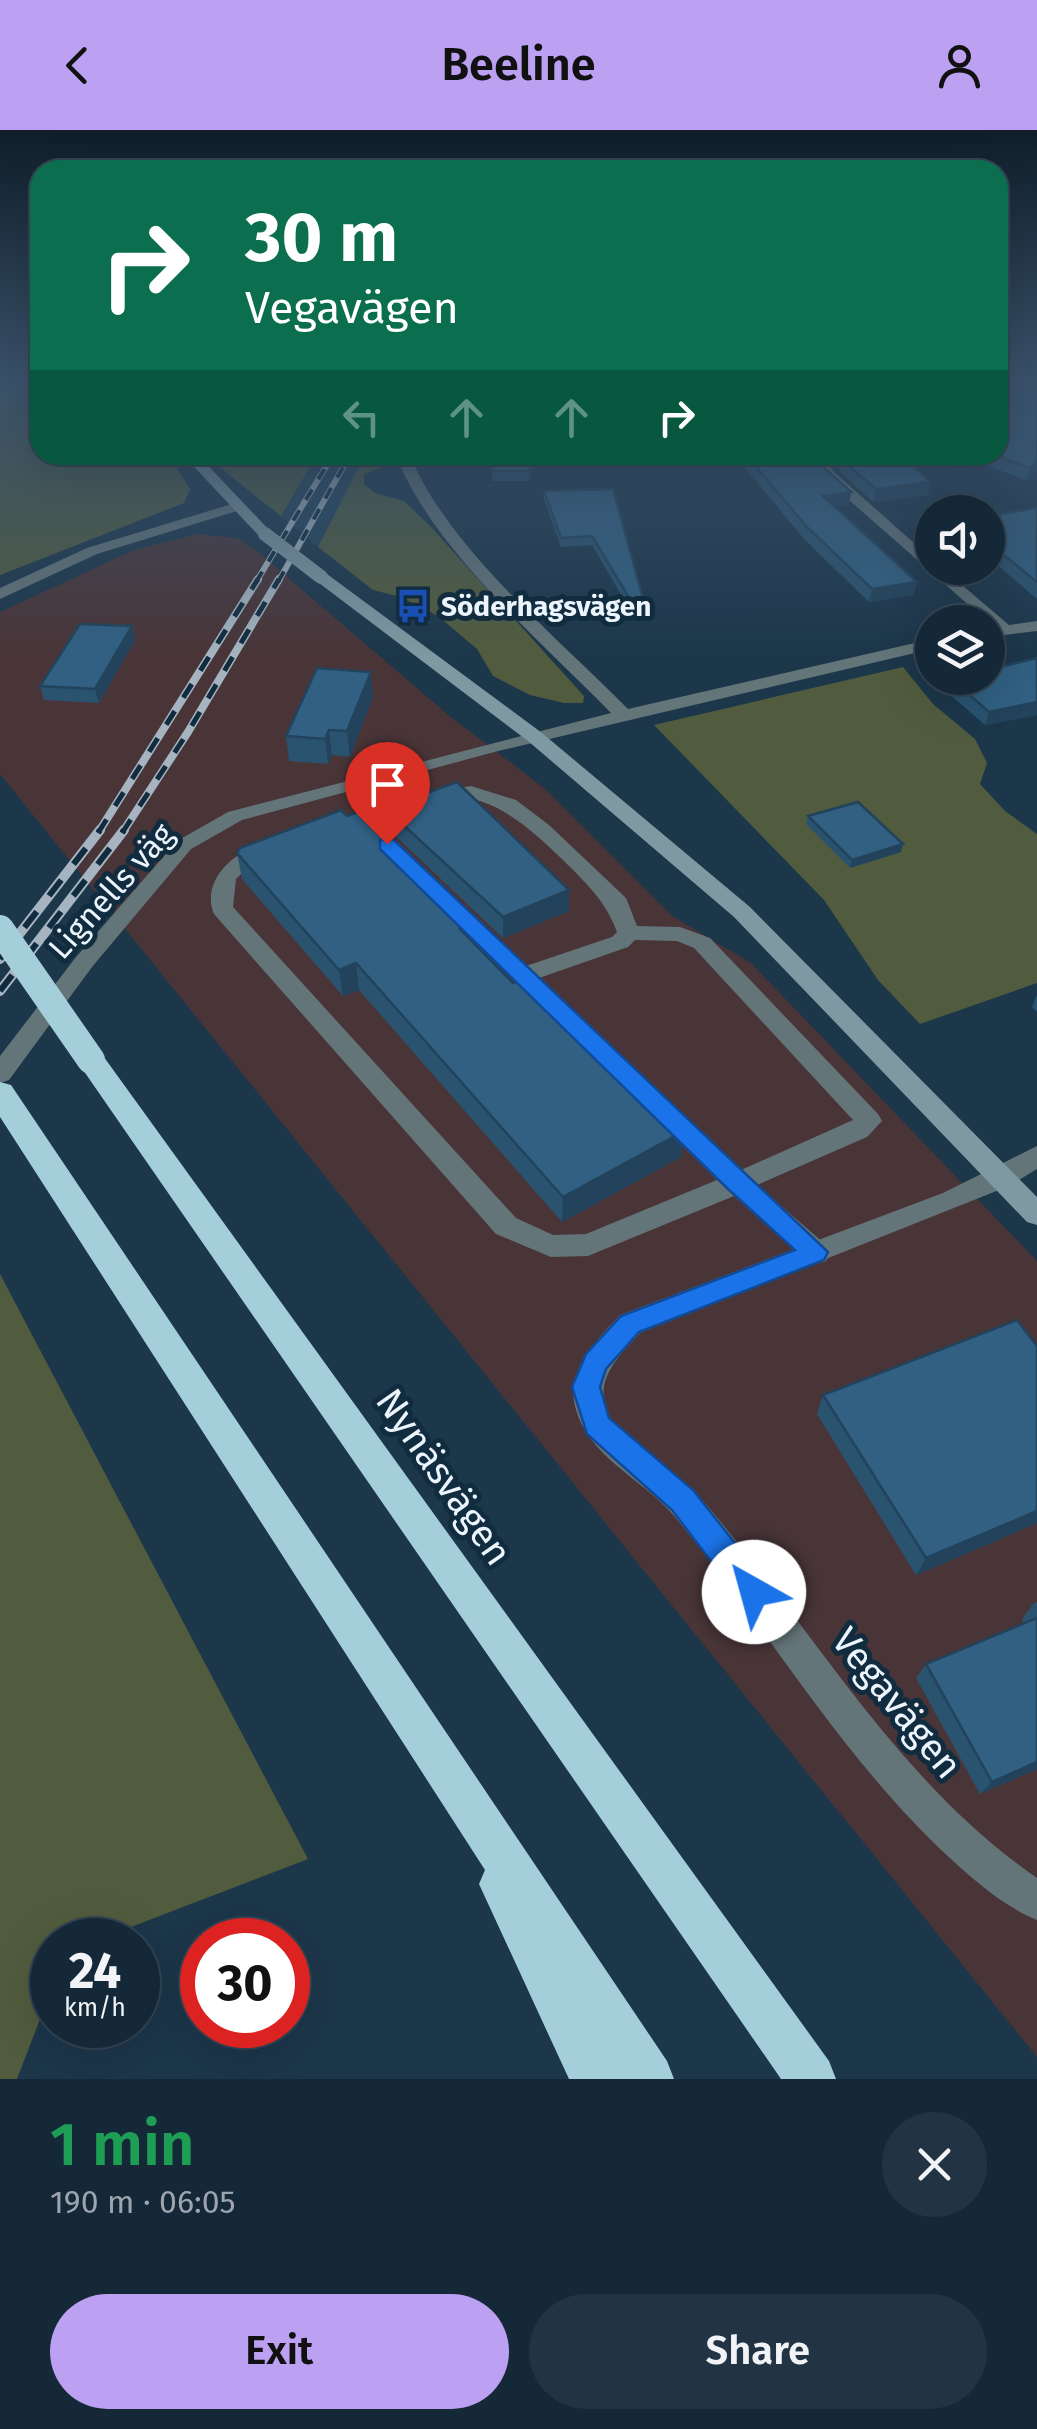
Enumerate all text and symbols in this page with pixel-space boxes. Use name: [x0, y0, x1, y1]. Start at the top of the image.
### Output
icon: back: [50, 38, 105, 93]
text: Beeline: [441, 38, 596, 92]
icon: person: [932, 38, 987, 93]
text: 30 m: [245, 196, 398, 280]
icon: right: [80, 200, 210, 330]
text: Vegavägen: [245, 281, 459, 335]
icon: left: [334, 390, 389, 445]
icon: ahead: [439, 390, 494, 445]
icon: ahead: [544, 390, 599, 445]
icon: right: [649, 390, 704, 445]
map controls: [915, 495, 1005, 695]
button: sound: [915, 495, 1005, 585]
bus stop icon: Söderhagsvägen: [394, 587, 432, 625]
place label: Söderhagsvägen: [441, 590, 651, 623]
button: layers: [915, 605, 1005, 695]
pin: [345, 742, 430, 845]
icon: arrive: [360, 757, 415, 812]
street label: Lignells väg: [40, 815, 182, 966]
street label: Nynäsvägen: [366, 1380, 522, 1574]
position arrow: [702, 1540, 806, 1644]
street label: Vegavägen: [822, 1618, 972, 1788]
speed limit sign: 30: [180, 1918, 310, 2048]
text: 24: [69, 1941, 121, 2001]
text: km/h: [64, 1993, 126, 2023]
text: 1 min: [50, 2109, 195, 2181]
button: close: [882, 2112, 987, 2217]
text: 190 m · 06:05: [50, 2183, 236, 2221]
button: Exit: [50, 2294, 509, 2409]
button: Share: [529, 2294, 987, 2409]

